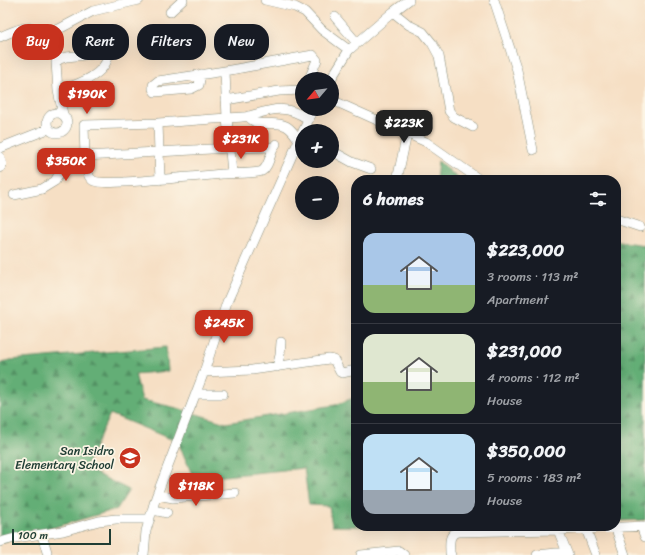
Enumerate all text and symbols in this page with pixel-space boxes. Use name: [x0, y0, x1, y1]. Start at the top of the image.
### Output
chip: Buy: [12, 24, 64, 60]
chip: Rent: [72, 24, 129, 60]
chip: Filters: [137, 24, 206, 60]
chip: New: [214, 24, 269, 60]
north arrow: [295, 72, 339, 116]
map controls: [295, 72, 339, 220]
pin: $190K: [59, 81, 115, 115]
text: $190K: [68, 82, 106, 105]
pin: $223K: [376, 110, 432, 144]
text: $223K: [385, 111, 423, 134]
button: +: [295, 124, 339, 168]
pin: $231K: [213, 126, 269, 160]
text: $231K: [223, 127, 259, 150]
pin: $350K: [38, 148, 94, 182]
text: $350K: [46, 149, 86, 172]
button: −: [295, 176, 339, 220]
text: 6 homes: [363, 184, 423, 214]
icon: filters: [587, 188, 609, 210]
text: $223,000: [487, 235, 564, 265]
icon: home: [395, 249, 443, 297]
text: 3 rooms · 113 m²: [487, 265, 578, 288]
text: Apartment: [487, 288, 548, 311]
pin: $245K: [196, 310, 252, 344]
text: $245K: [204, 311, 244, 334]
text: $231,000: [487, 336, 562, 366]
icon: home: [395, 350, 443, 398]
text: 4 rooms · 112 m²: [487, 366, 580, 389]
text: House: [487, 389, 522, 412]
text: $350,000: [487, 436, 566, 466]
place label: San Isidro Elementary School: [15, 440, 115, 476]
school or university icon: San Isidro Elementary School: [117, 445, 143, 471]
icon: home: [395, 450, 443, 498]
text: 5 rooms · 183 m²: [487, 466, 581, 489]
pin: $118K: [168, 473, 224, 507]
text: $118K: [178, 474, 214, 497]
text: House: [487, 489, 522, 512]
text: 100 m: [18, 526, 48, 545]
scale bar: [12, 527, 111, 546]

